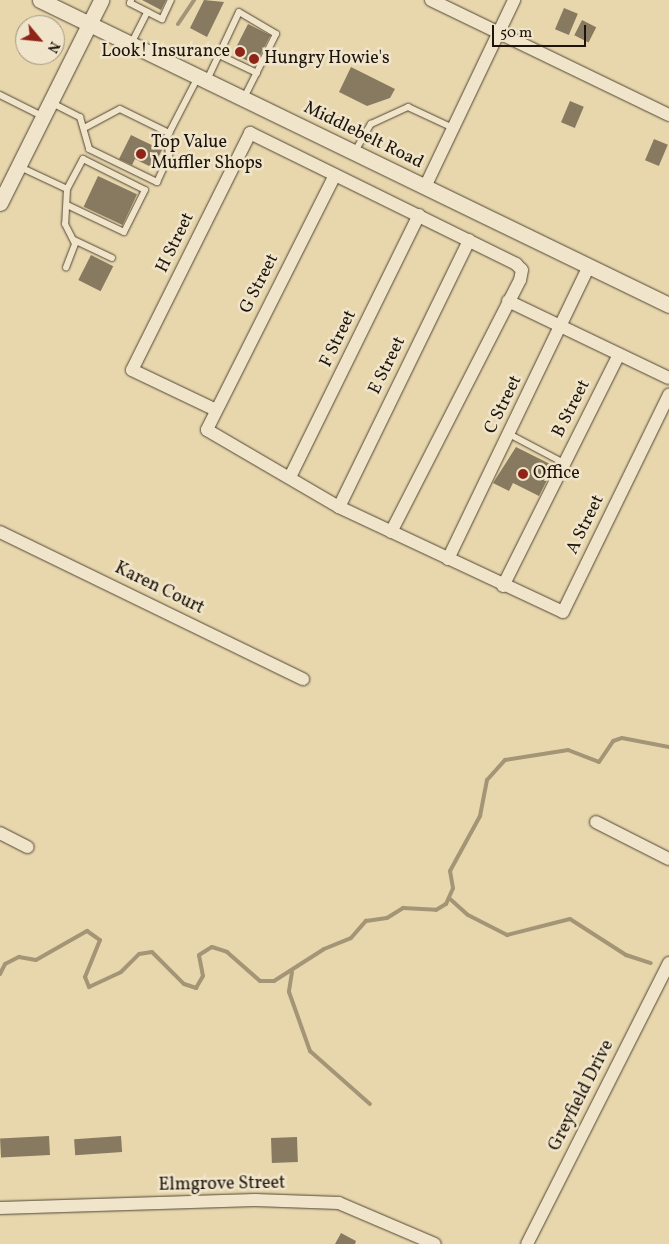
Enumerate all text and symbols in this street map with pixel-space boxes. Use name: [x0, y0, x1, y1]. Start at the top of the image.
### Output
north arrow: [15, 15, 65, 65]
scale bar: [494, 15, 588, 47]
text: 50 m: [500, 23, 532, 44]
text: N: [42, 38, 64, 56]
place label: Look! Insurance: [101, 41, 230, 63]
marker: Look! Insurance: [234, 46, 246, 58]
place label: Hungry Howie's: [264, 48, 390, 70]
marker: Hungry Howie's: [248, 53, 260, 65]
street label: Middlebelt Road: [300, 98, 426, 174]
place label: Top Value Muffler Shops: [151, 133, 263, 176]
marker: Top Value Muffler Shops: [135, 148, 147, 160]
street label: H Street: [152, 209, 200, 277]
street label: G Street: [236, 251, 284, 317]
street label: F Street: [316, 307, 362, 371]
street label: E Street: [365, 334, 411, 398]
street label: C Street: [481, 372, 527, 438]
street label: B Street: [548, 376, 596, 442]
place label: Office: [533, 463, 580, 485]
marker: Office: [517, 468, 529, 480]
street label: A Street: [562, 492, 610, 558]
street label: Karen Court: [111, 558, 207, 620]
street label: Greyfield Drive: [545, 1037, 619, 1155]
street label: Elmgrove Street: [158, 1173, 286, 1197]

